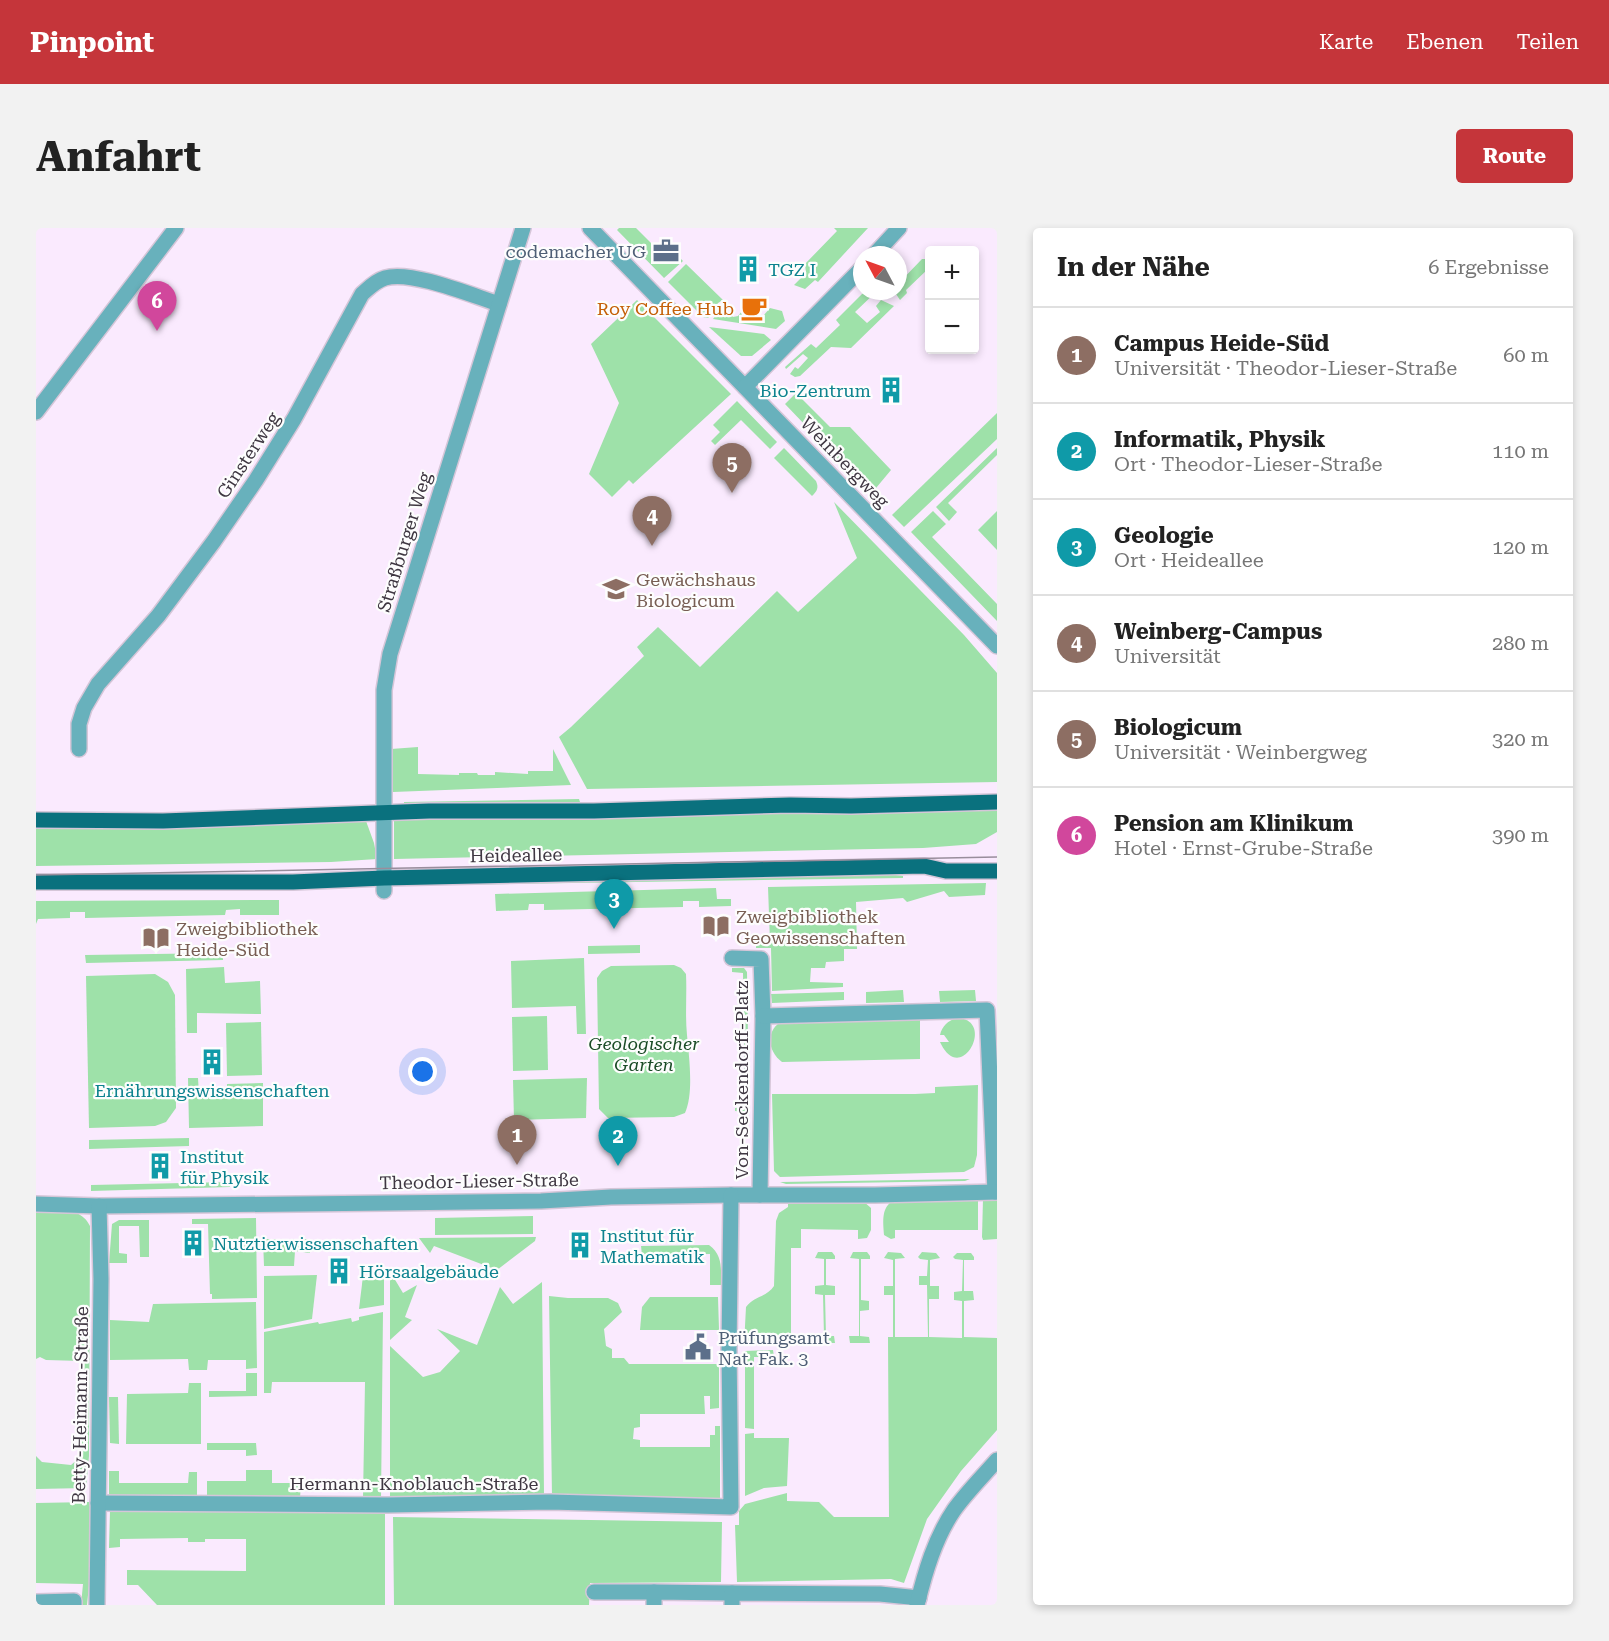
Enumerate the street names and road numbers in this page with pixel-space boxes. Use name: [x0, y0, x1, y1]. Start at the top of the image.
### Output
street label: Ginsterweg: [212, 407, 284, 502]
street label: Weinbergweg: [796, 412, 894, 512]
street label: Straßburger Weg: [373, 469, 435, 614]
street label: Heideallee: [470, 844, 563, 866]
street label: Von-Seckendorff-Platz: [731, 980, 752, 1179]
street label: Theodor-Lieser-Straße: [379, 1169, 579, 1193]
street label: Betty-Heimann-Straße: [68, 1306, 92, 1504]
street label: Hermann-Knoblauch-Straße: [290, 1473, 539, 1494]

